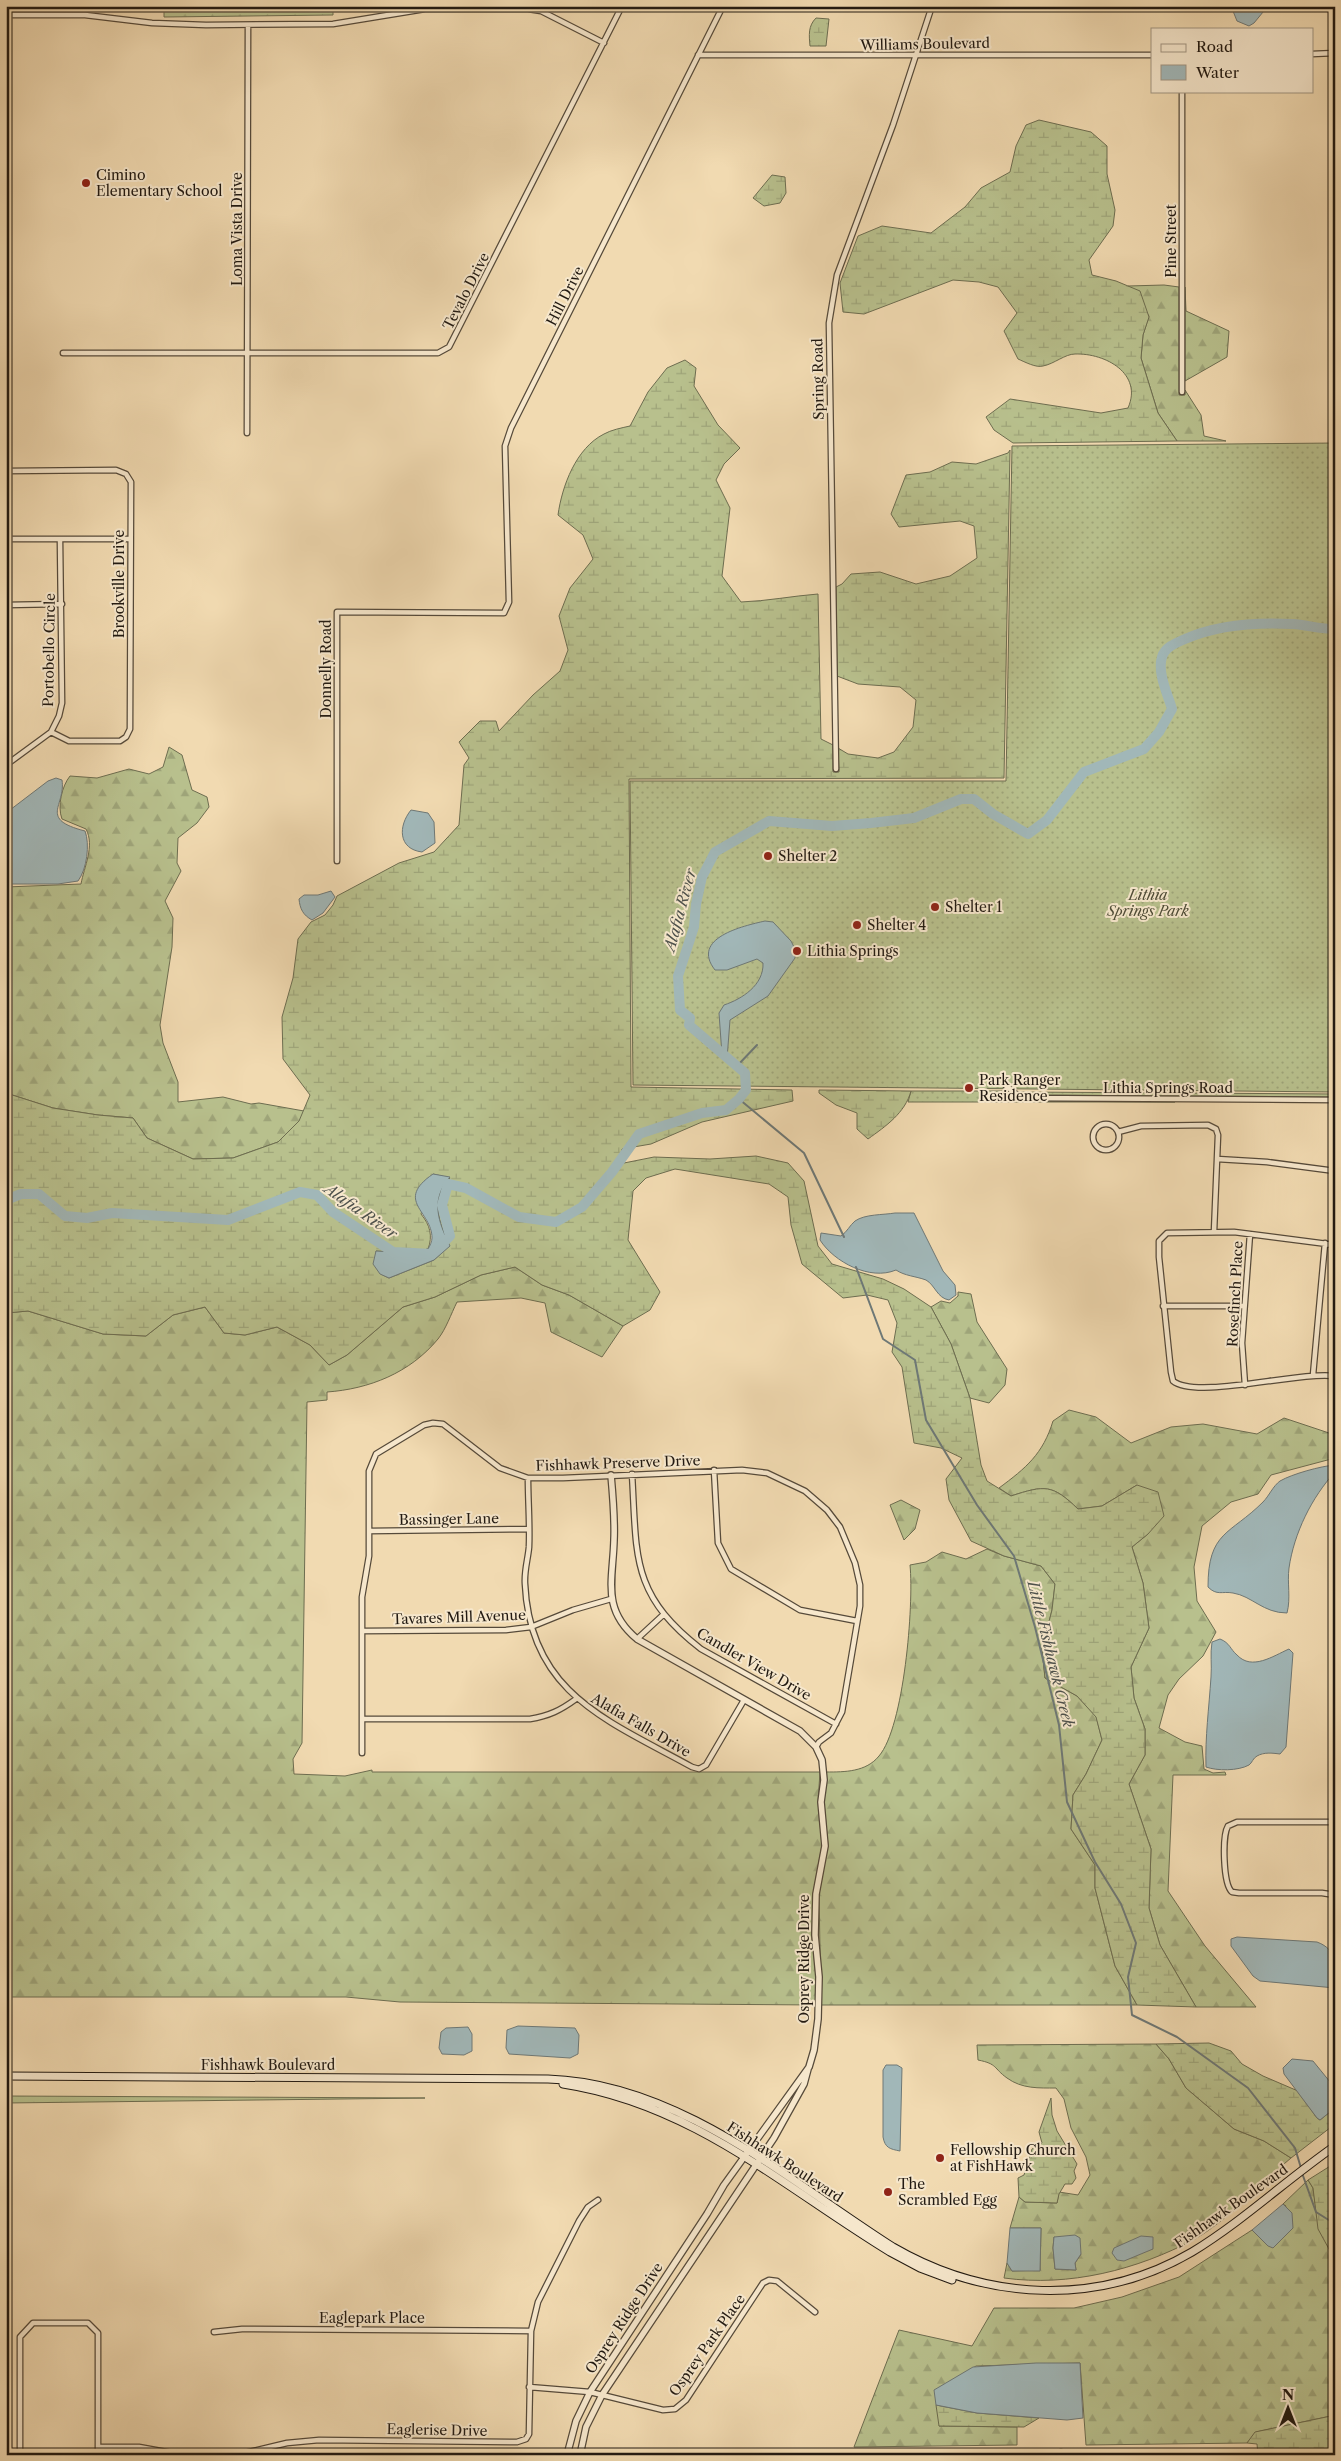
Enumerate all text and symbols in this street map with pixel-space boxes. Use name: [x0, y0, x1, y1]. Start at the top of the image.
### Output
legend: [1151, 28, 1314, 92]
street label: Williams Boulevard: [859, 34, 991, 54]
text: Road: [1196, 37, 1233, 56]
text: Water: [1195, 63, 1240, 82]
place label: Cimino Elementary School: [96, 166, 222, 200]
street label: Loma Vista Drive: [228, 172, 246, 286]
marker: Cimino Elementary School: [80, 177, 92, 189]
street label: Pine Street: [1162, 204, 1180, 278]
street label: Tevalo Drive: [439, 249, 493, 333]
street label: Hill Drive: [542, 263, 588, 329]
street label: Spring Road: [808, 338, 828, 420]
street label: Brookville Drive: [110, 530, 128, 638]
street label: Portobello Circle: [39, 593, 59, 707]
street label: Donnelly Road: [317, 619, 335, 719]
place label: Shelter 2: [778, 847, 837, 865]
marker: Shelter 2: [762, 850, 774, 862]
water label: Alafia River: [659, 866, 700, 955]
park label: Lithia Springs Park: [1106, 886, 1189, 920]
place label: Shelter 1: [945, 898, 1002, 916]
marker: Shelter 1: [929, 901, 941, 913]
place label: Shelter 4: [867, 916, 926, 934]
marker: Shelter 4: [851, 919, 863, 931]
place label: Lithia Springs: [807, 942, 899, 960]
marker: Lithia Springs: [791, 945, 803, 957]
place label: Park Ranger Residence: [979, 1071, 1060, 1105]
street label: Lithia Springs Road: [1103, 1079, 1234, 1097]
marker: Park Ranger Residence: [963, 1082, 975, 1094]
water label: Alafia River: [319, 1178, 402, 1244]
street label: Rosefinch Place: [1223, 1240, 1247, 1347]
street label: Fishhawk Preserve Drive: [535, 1451, 701, 1475]
street label: Bassinger Lane: [399, 1509, 499, 1529]
water label: Little Fishhawk Creek: [1023, 1578, 1078, 1729]
street label: Tavares Mill Avenue: [392, 1606, 526, 1628]
street label: Candler View Drive: [693, 1624, 815, 1704]
street label: Alafia Falls Drive: [587, 1689, 694, 1761]
street label: Osprey Ridge Drive: [795, 1894, 813, 2024]
street label: Fishhawk Boulevard: [201, 2056, 336, 2074]
street label: Fishhawk Boulevard: [724, 2118, 847, 2206]
place label: Fellowship Church at FishHawk: [950, 2141, 1076, 2175]
marker: Fellowship Church at FishHawk: [934, 2152, 946, 2164]
street label: Fishhawk Boulevard: [1171, 2160, 1292, 2252]
place label: The Scrambled Egg: [898, 2175, 998, 2209]
marker: The Scrambled Egg: [882, 2186, 894, 2198]
street label: Osprey Ridge Drive: [581, 2259, 667, 2377]
street label: Osprey Park Place: [665, 2290, 749, 2400]
street label: Eaglepark Place: [319, 2309, 425, 2327]
north arrow: [1264, 2384, 1314, 2434]
text: N: [1282, 2386, 1294, 2404]
street label: Eaglerise Drive: [387, 2420, 488, 2440]

